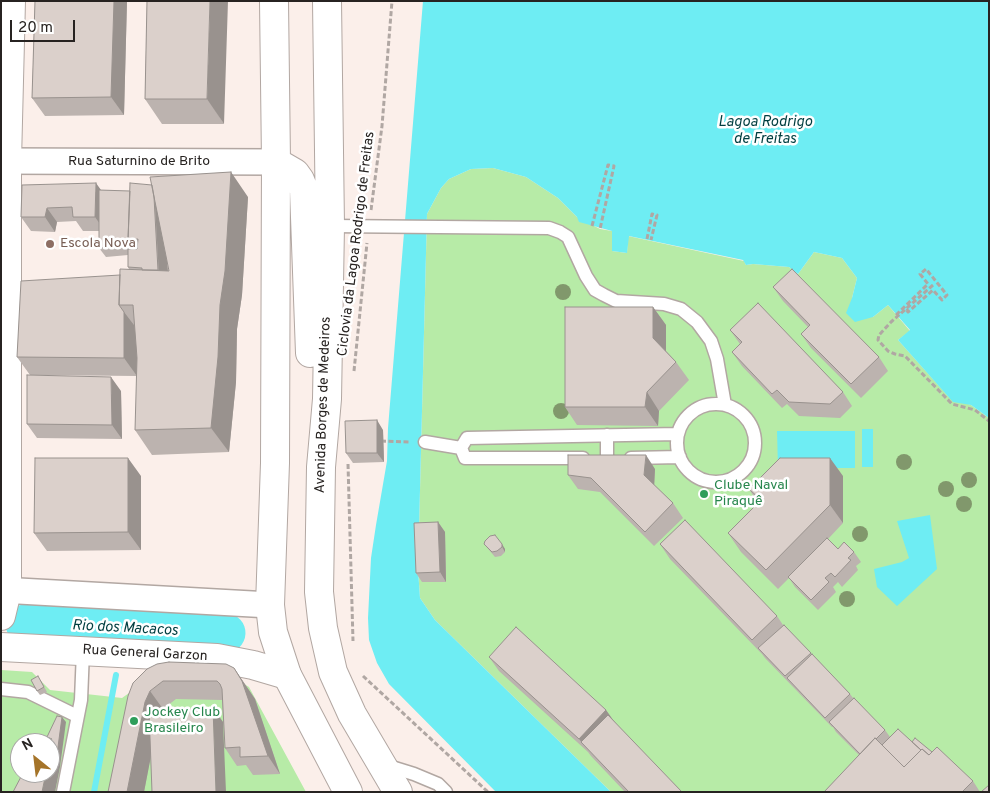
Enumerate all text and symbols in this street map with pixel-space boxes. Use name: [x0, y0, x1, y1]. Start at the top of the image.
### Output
scale bar: [12, 10, 78, 42]
text: 20 m: [18, 19, 53, 38]
water label: Lagoa Rodrigo de Freitas: [718, 114, 812, 149]
street label: Ciclovia da Lagoa Rodrigo de Freitas: [335, 131, 379, 357]
street label: Rua Saturnino de Brito: [68, 154, 210, 170]
place label: Escola Nova: [60, 236, 136, 252]
marker: Escola Nova: [44, 238, 56, 250]
street label: Avenida Borges de Medeiros: [313, 316, 335, 494]
place label: Clube Naval Piraquê: [714, 478, 788, 511]
marker: Clube Naval Piraquê: [698, 488, 710, 500]
water label: Rio dos Macacos: [72, 617, 178, 641]
street label: Rua General Garzon: [82, 642, 208, 666]
place label: Jockey Club Brasileiro: [144, 705, 220, 738]
marker: Jockey Club Brasileiro: [128, 715, 140, 727]
north arrow: [10, 733, 60, 783]
text: N: [19, 735, 36, 755]

